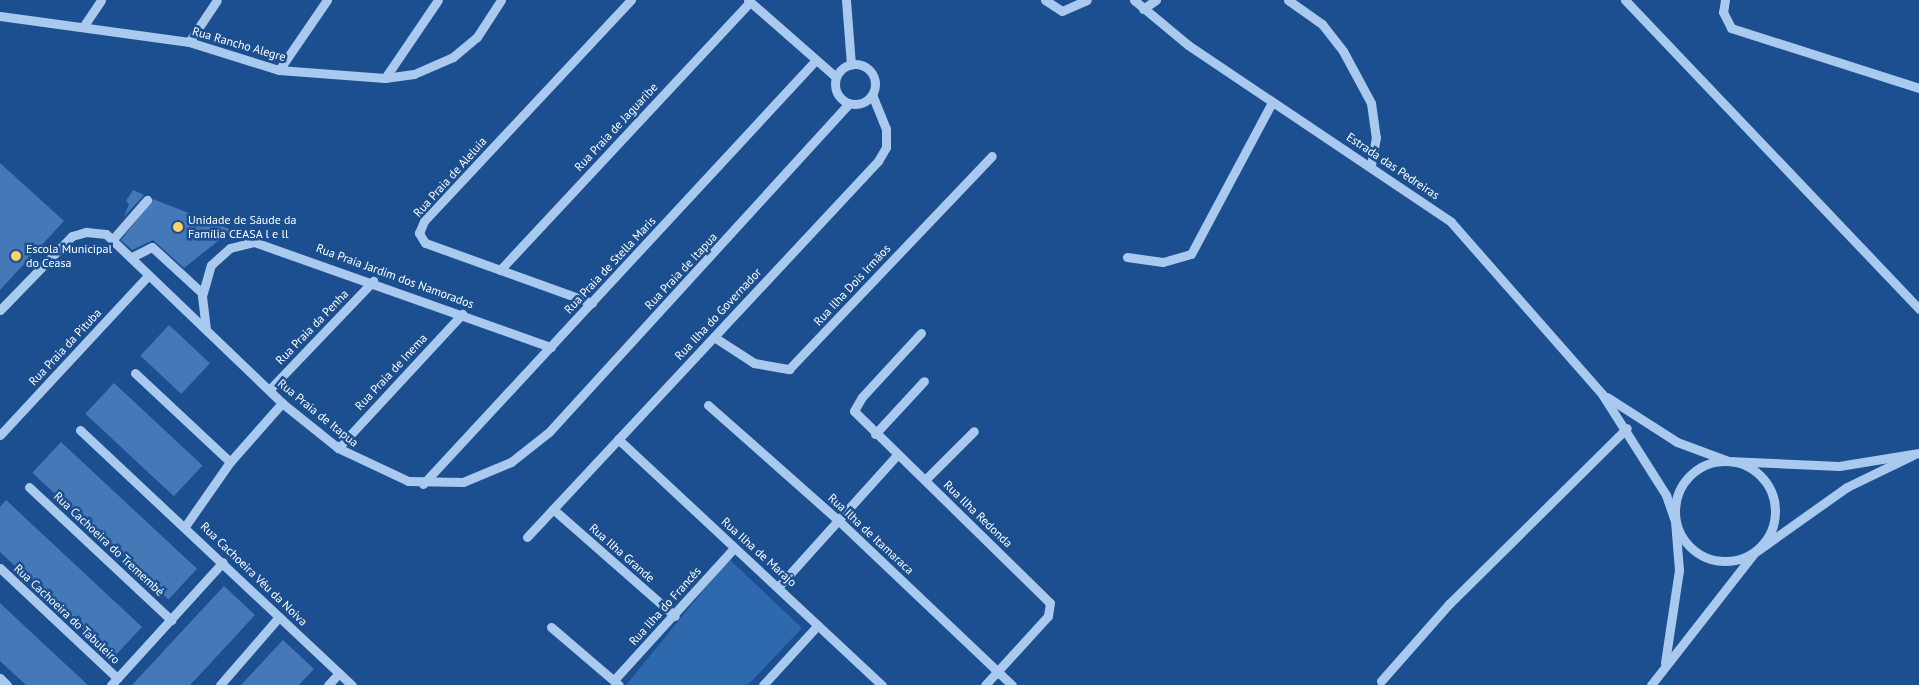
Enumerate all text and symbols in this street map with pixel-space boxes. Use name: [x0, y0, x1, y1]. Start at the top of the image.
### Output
street label: Rua Rancho Alegre: [190, 24, 288, 64]
street label: Rua Praia de Jaguaribe: [571, 80, 661, 174]
street label: Estrada das Pedreiras: [1344, 130, 1442, 202]
street label: Rua Praia de Aleluia: [410, 134, 490, 220]
place label: Unidade de Sáude da Família CEASA l e ll: [188, 213, 296, 241]
street label: Rua Praia de Stella Maris: [561, 213, 659, 317]
marker: Unidade de Sáude da Família CEASA l e ll: [172, 221, 184, 233]
street label: Rua Praia de Itapua: [642, 230, 720, 312]
street label: Rua Praia Jardim dos Namorados: [314, 241, 476, 311]
street label: Rua Ilha Dois Irmãos: [811, 241, 893, 329]
place label: Escola Municipal do Ceasa: [26, 242, 112, 270]
marker: Escola Municipal do Ceasa: [10, 250, 22, 262]
street label: Rua Ilha do Governador: [672, 265, 764, 363]
street label: Rua Praia da Penha: [273, 287, 351, 367]
street label: Rua Praia da Pituba: [26, 306, 104, 388]
street label: Rua Praia de Inema: [352, 331, 430, 413]
street label: Rua Praia de Itapua: [275, 376, 361, 450]
street label: Rua Ilha Redonda: [941, 478, 1015, 550]
street label: Rua Cachoeira do Tremembé: [51, 489, 167, 599]
street label: Rua Ilha de Itamaraca: [825, 491, 917, 577]
street label: Rua Ilha de Marajo: [718, 514, 800, 590]
street label: Rua Cachoeira Véu da Noiva: [198, 519, 310, 629]
street label: Rua Ilha Grande: [586, 521, 658, 585]
street label: Rua Cachoeira do Tabuleiro: [11, 561, 123, 667]
street label: Rua Ilha do Francês: [626, 564, 704, 648]

